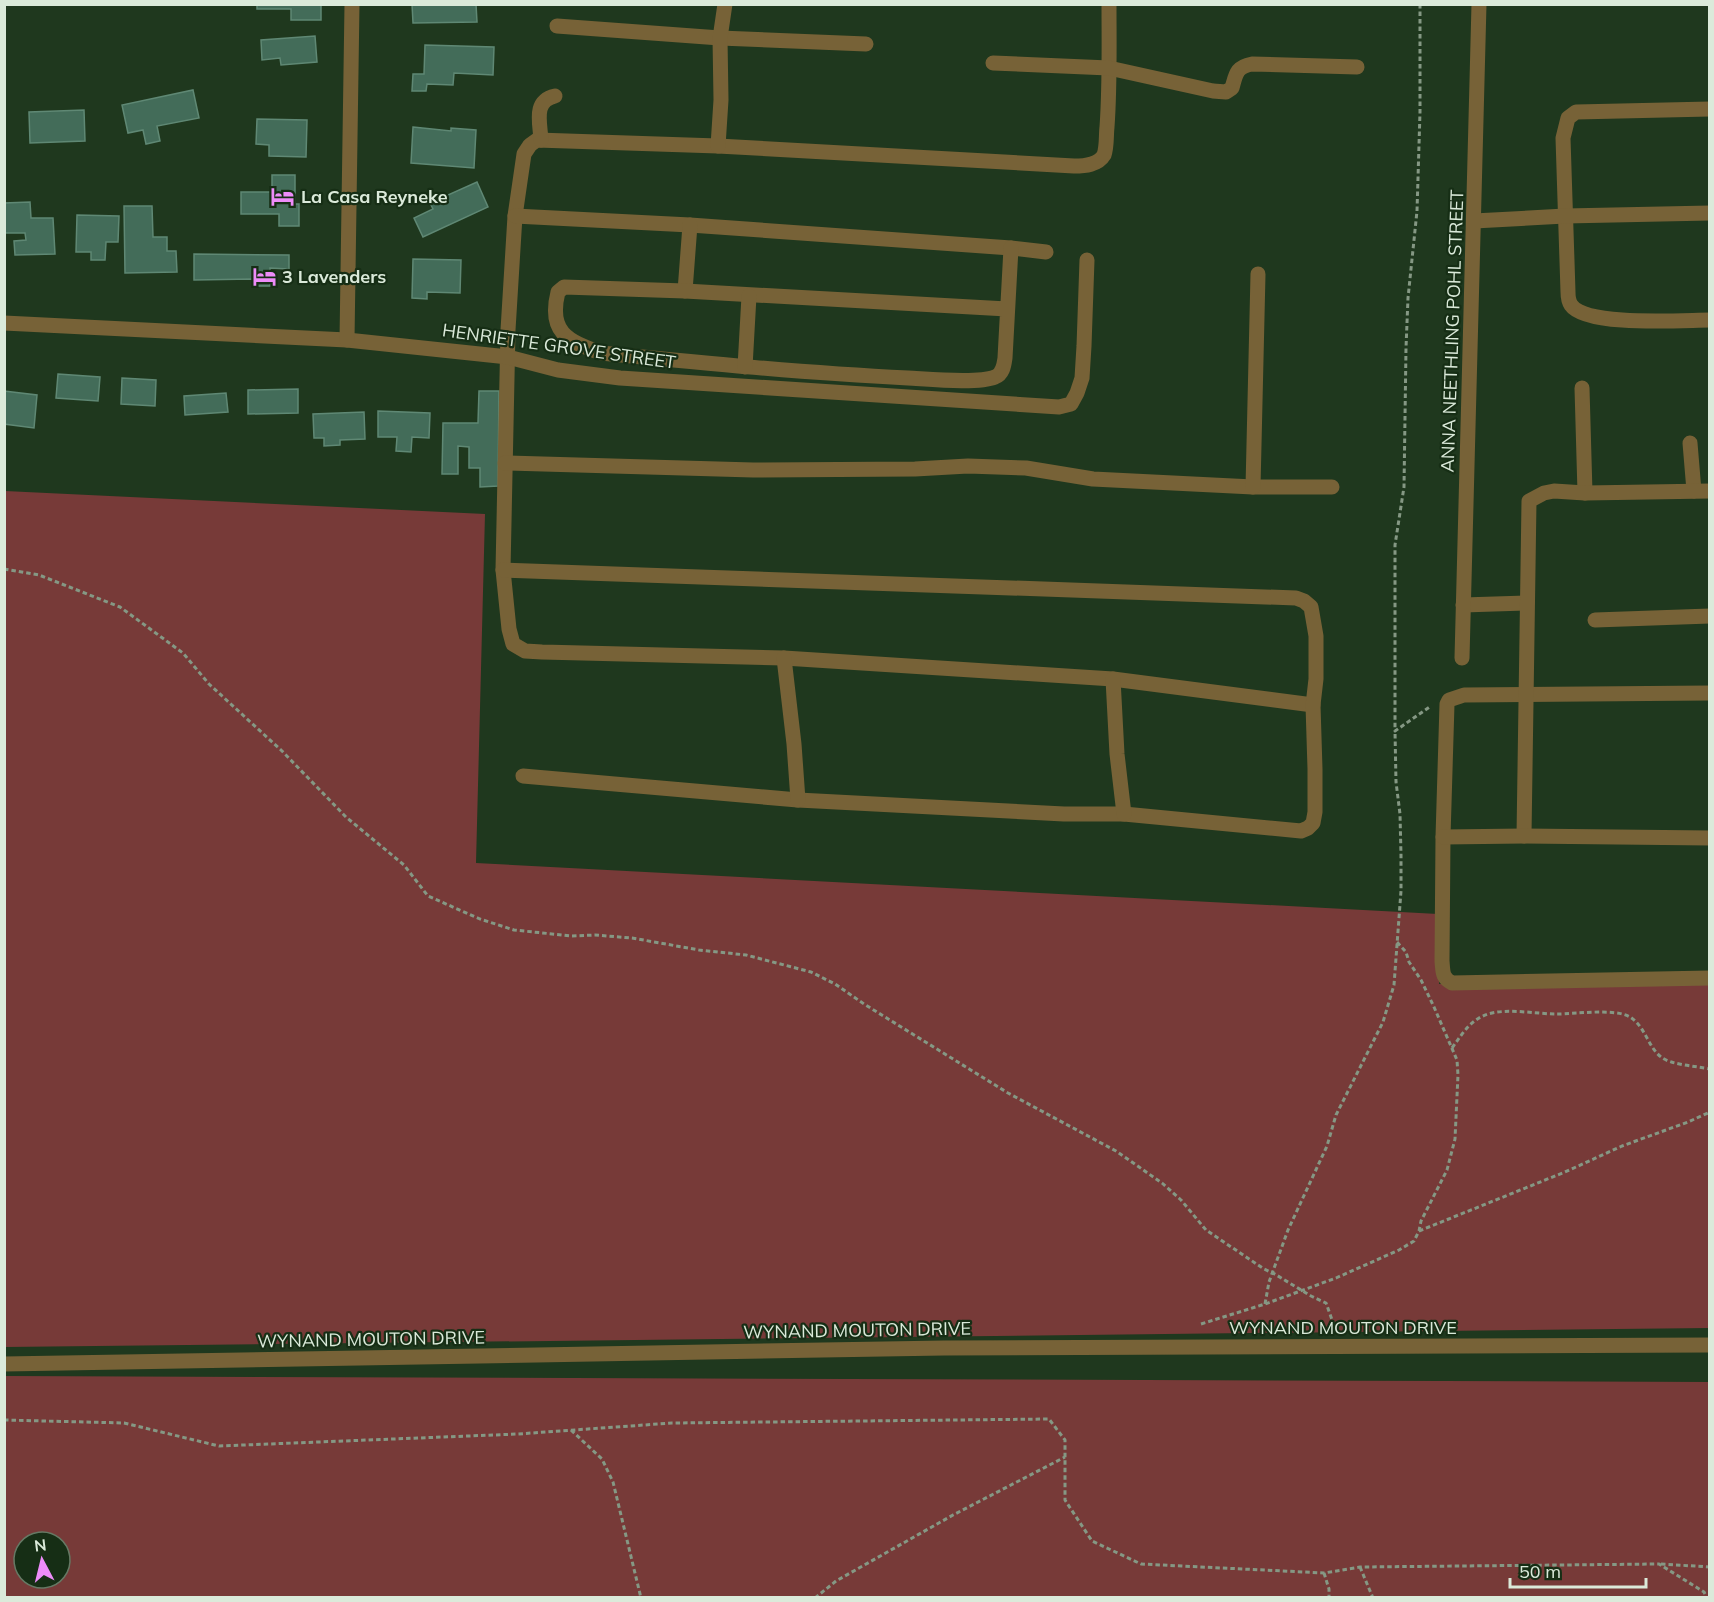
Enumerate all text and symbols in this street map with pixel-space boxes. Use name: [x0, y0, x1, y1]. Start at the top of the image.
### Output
hotel icon: La Casa Reyneke: [270, 183, 296, 209]
place label: La Casa Reyneke: [301, 185, 448, 208]
street label: ANNA NEETHLING POHL STREET: [1436, 189, 1468, 473]
hotel icon: 3 Lavenders: [251, 263, 277, 289]
place label: 3 Lavenders: [282, 265, 386, 288]
street label: HENRIETTE GROVE STREET: [441, 318, 677, 374]
street label: WYNAND MOUTON DRIVE: [1229, 1316, 1457, 1339]
street label: WYNAND MOUTON DRIVE: [743, 1317, 971, 1343]
street label: WYNAND MOUTON DRIVE: [257, 1326, 485, 1352]
north arrow: [12, 1530, 72, 1590]
text: N: [33, 1534, 47, 1556]
scale bar: [1510, 1551, 1646, 1589]
text: 50 m: [1519, 1560, 1561, 1583]

